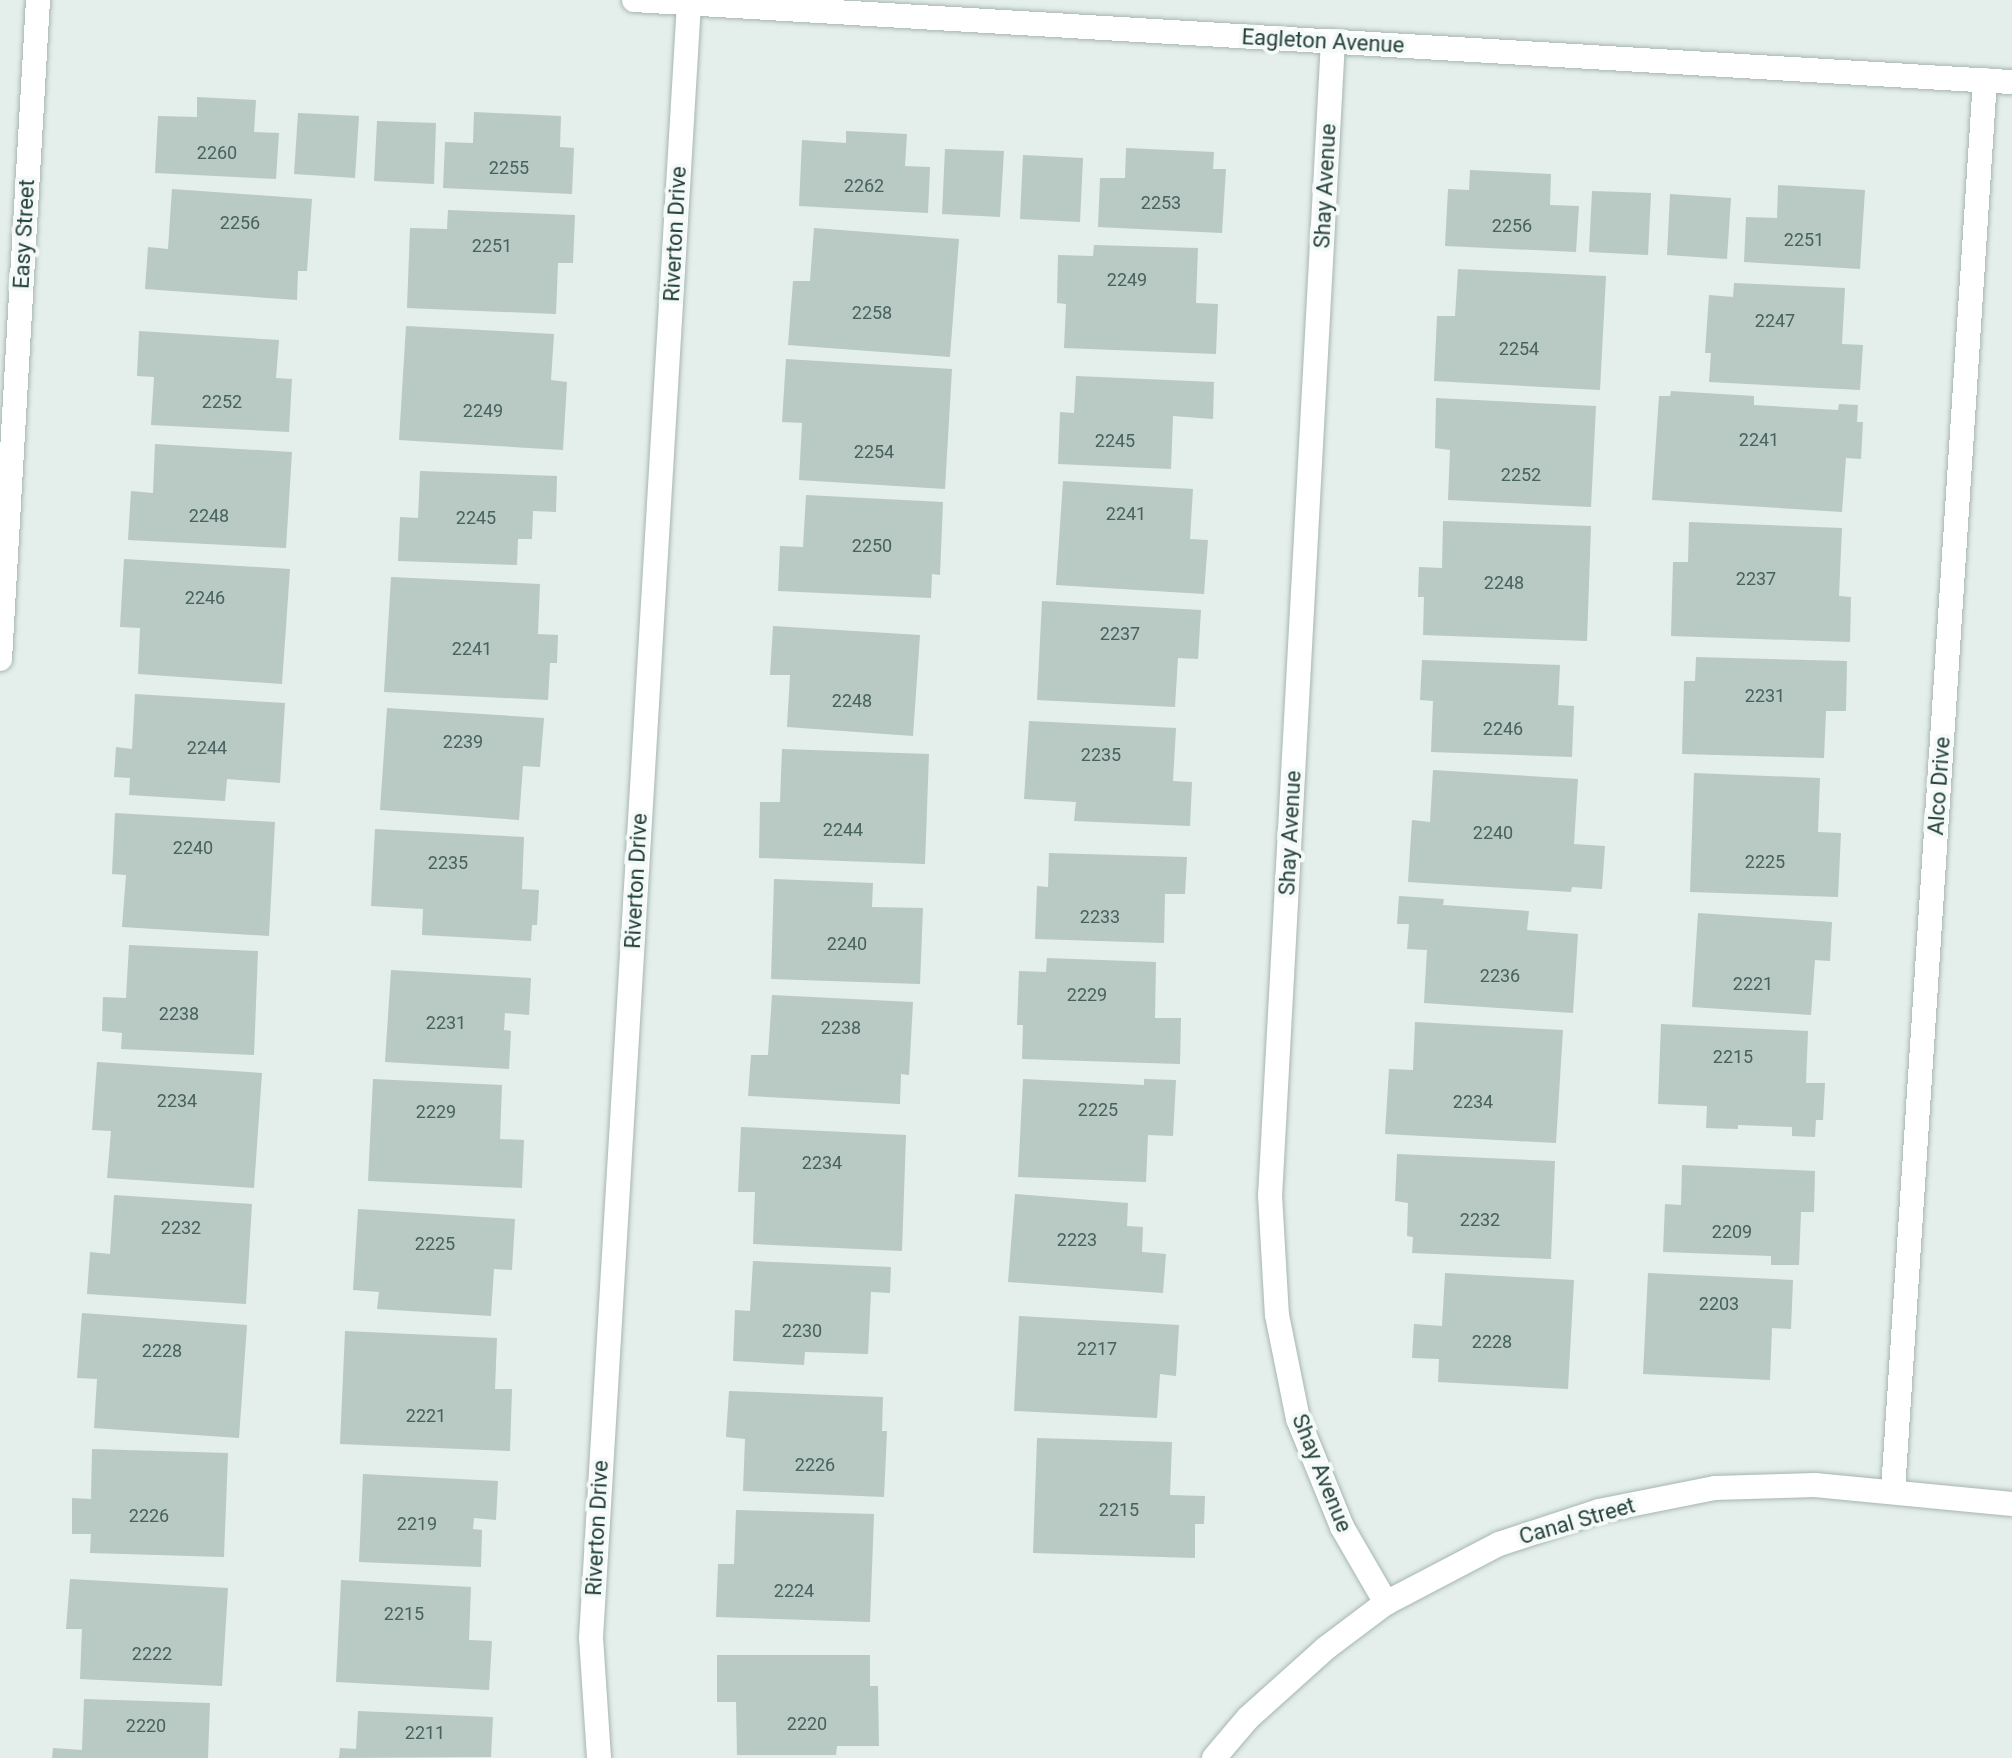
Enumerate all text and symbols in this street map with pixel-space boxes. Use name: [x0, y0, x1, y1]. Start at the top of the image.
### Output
street label: Eagleton Avenue: [1241, 24, 1405, 58]
street label: Shay Avenue: [1309, 123, 1341, 249]
house number: 2260: [197, 142, 237, 164]
house number: 2255: [489, 157, 529, 179]
street label: Riverton Drive: [658, 166, 692, 302]
house number: 2262: [844, 175, 884, 197]
street label: Easy Street: [8, 179, 40, 289]
house number: 2253: [1141, 192, 1181, 214]
house number: 2256: [220, 212, 260, 234]
house number: 2256: [1492, 215, 1532, 237]
house number: 2251: [1784, 229, 1824, 251]
house number: 2251: [472, 235, 512, 257]
house number: 2249: [1107, 269, 1147, 291]
house number: 2258: [852, 302, 892, 324]
house number: 2247: [1755, 310, 1795, 332]
house number: 2254: [1499, 338, 1539, 360]
house number: 2252: [202, 391, 242, 413]
house number: 2249: [463, 400, 503, 422]
house number: 2241: [1739, 429, 1779, 451]
house number: 2245: [1095, 430, 1135, 452]
house number: 2254: [854, 441, 894, 463]
house number: 2252: [1501, 464, 1541, 486]
house number: 2241: [1106, 503, 1146, 525]
house number: 2248: [189, 505, 229, 527]
house number: 2245: [456, 507, 496, 529]
house number: 2250: [852, 535, 892, 557]
house number: 2237: [1736, 568, 1776, 590]
house number: 2248: [1484, 572, 1524, 594]
house number: 2246: [185, 587, 225, 609]
house number: 2237: [1100, 623, 1140, 645]
house number: 2241: [452, 638, 492, 660]
house number: 2231: [1745, 685, 1785, 707]
house number: 2248: [832, 690, 872, 712]
house number: 2246: [1483, 718, 1523, 740]
house number: 2239: [443, 731, 483, 753]
street label: Alco Drive: [1922, 736, 1956, 836]
house number: 2244: [187, 737, 227, 759]
house number: 2235: [1081, 744, 1121, 766]
street label: Shay Avenue: [1274, 770, 1306, 896]
street label: Riverton Drive: [619, 813, 653, 949]
house number: 2244: [823, 819, 863, 841]
house number: 2240: [1473, 822, 1513, 844]
house number: 2240: [173, 837, 213, 859]
house number: 2225: [1745, 851, 1785, 873]
house number: 2235: [428, 852, 468, 874]
house number: 2233: [1080, 906, 1120, 928]
house number: 2240: [827, 933, 867, 955]
house number: 2236: [1480, 965, 1520, 987]
house number: 2221: [1733, 973, 1773, 995]
house number: 2229: [1067, 984, 1107, 1006]
house number: 2238: [159, 1003, 199, 1025]
house number: 2231: [426, 1012, 466, 1034]
house number: 2238: [821, 1017, 861, 1039]
house number: 2215: [1713, 1046, 1753, 1068]
house number: 2234: [157, 1090, 197, 1112]
house number: 2234: [1453, 1091, 1493, 1113]
house number: 2225: [1078, 1099, 1118, 1121]
house number: 2229: [416, 1101, 456, 1123]
house number: 2234: [802, 1152, 842, 1174]
house number: 2232: [1460, 1209, 1500, 1231]
house number: 2232: [161, 1217, 201, 1239]
house number: 2209: [1712, 1221, 1752, 1243]
house number: 2223: [1057, 1229, 1097, 1251]
house number: 2225: [415, 1233, 455, 1255]
house number: 2203: [1699, 1293, 1739, 1315]
house number: 2230: [782, 1320, 822, 1342]
house number: 2228: [1472, 1331, 1512, 1353]
house number: 2217: [1077, 1338, 1117, 1360]
house number: 2228: [142, 1340, 182, 1362]
house number: 2221: [406, 1405, 446, 1427]
street label: Shay Avenue: [1286, 1410, 1358, 1536]
house number: 2226: [795, 1454, 835, 1476]
street label: Riverton Drive: [580, 1460, 614, 1596]
street label: Canal Street: [1516, 1492, 1638, 1550]
house number: 2215: [1099, 1499, 1139, 1521]
house number: 2226: [129, 1505, 169, 1527]
house number: 2219: [397, 1513, 437, 1535]
house number: 2224: [774, 1580, 814, 1602]
house number: 2215: [384, 1603, 424, 1625]
house number: 2222: [132, 1643, 172, 1665]
house number: 2220: [787, 1713, 827, 1735]
house number: 2220: [126, 1715, 166, 1737]
house number: 2211: [405, 1722, 445, 1744]

